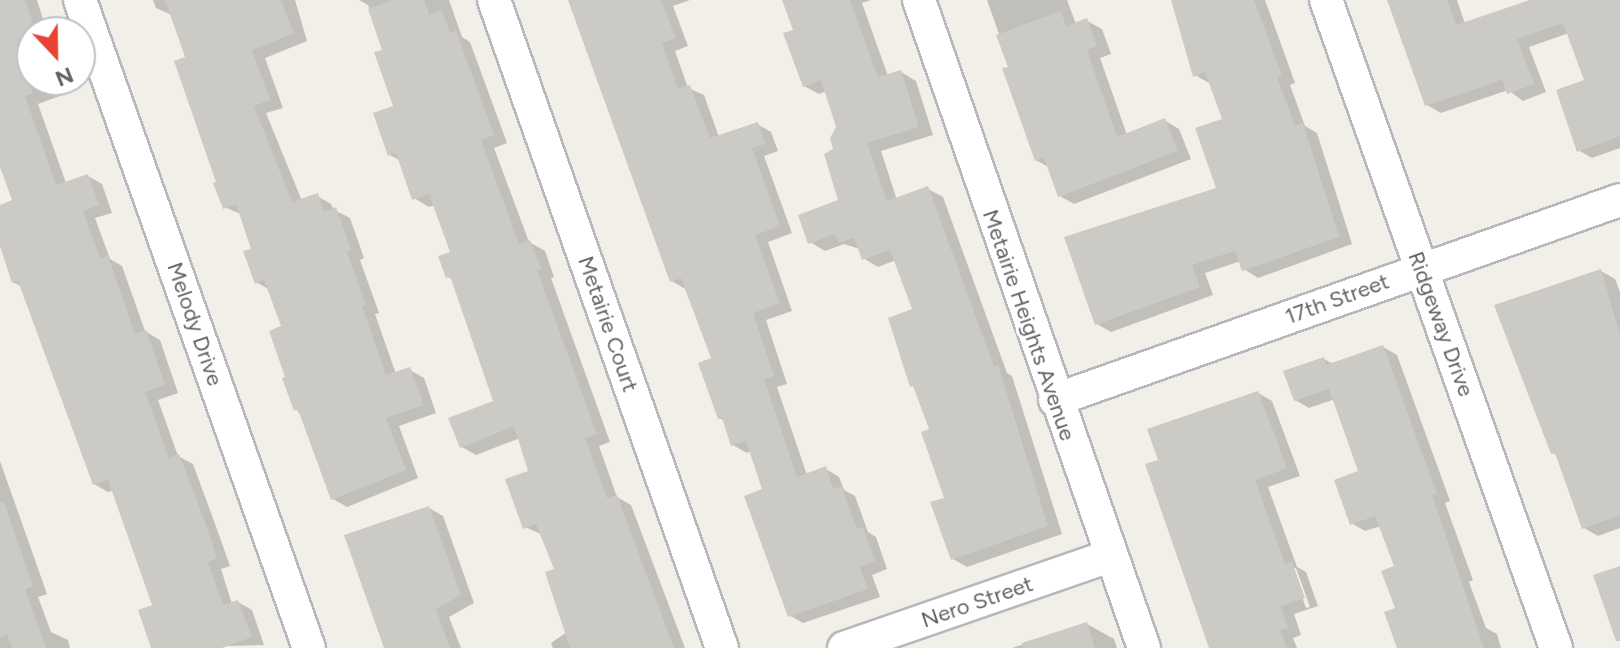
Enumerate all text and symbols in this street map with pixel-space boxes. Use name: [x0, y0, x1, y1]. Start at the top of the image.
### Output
north arrow: [16, 16, 96, 96]
text: N: [51, 61, 77, 93]
street label: Metairie Heights Avenue: [977, 206, 1081, 444]
street label: Ridgeway Drive: [1403, 248, 1479, 400]
street label: Metairie Court: [572, 253, 644, 395]
street label: Melody Drive: [162, 259, 228, 389]
street label: 17th Street: [1281, 268, 1393, 330]
street label: Nero Street: [918, 571, 1036, 633]

